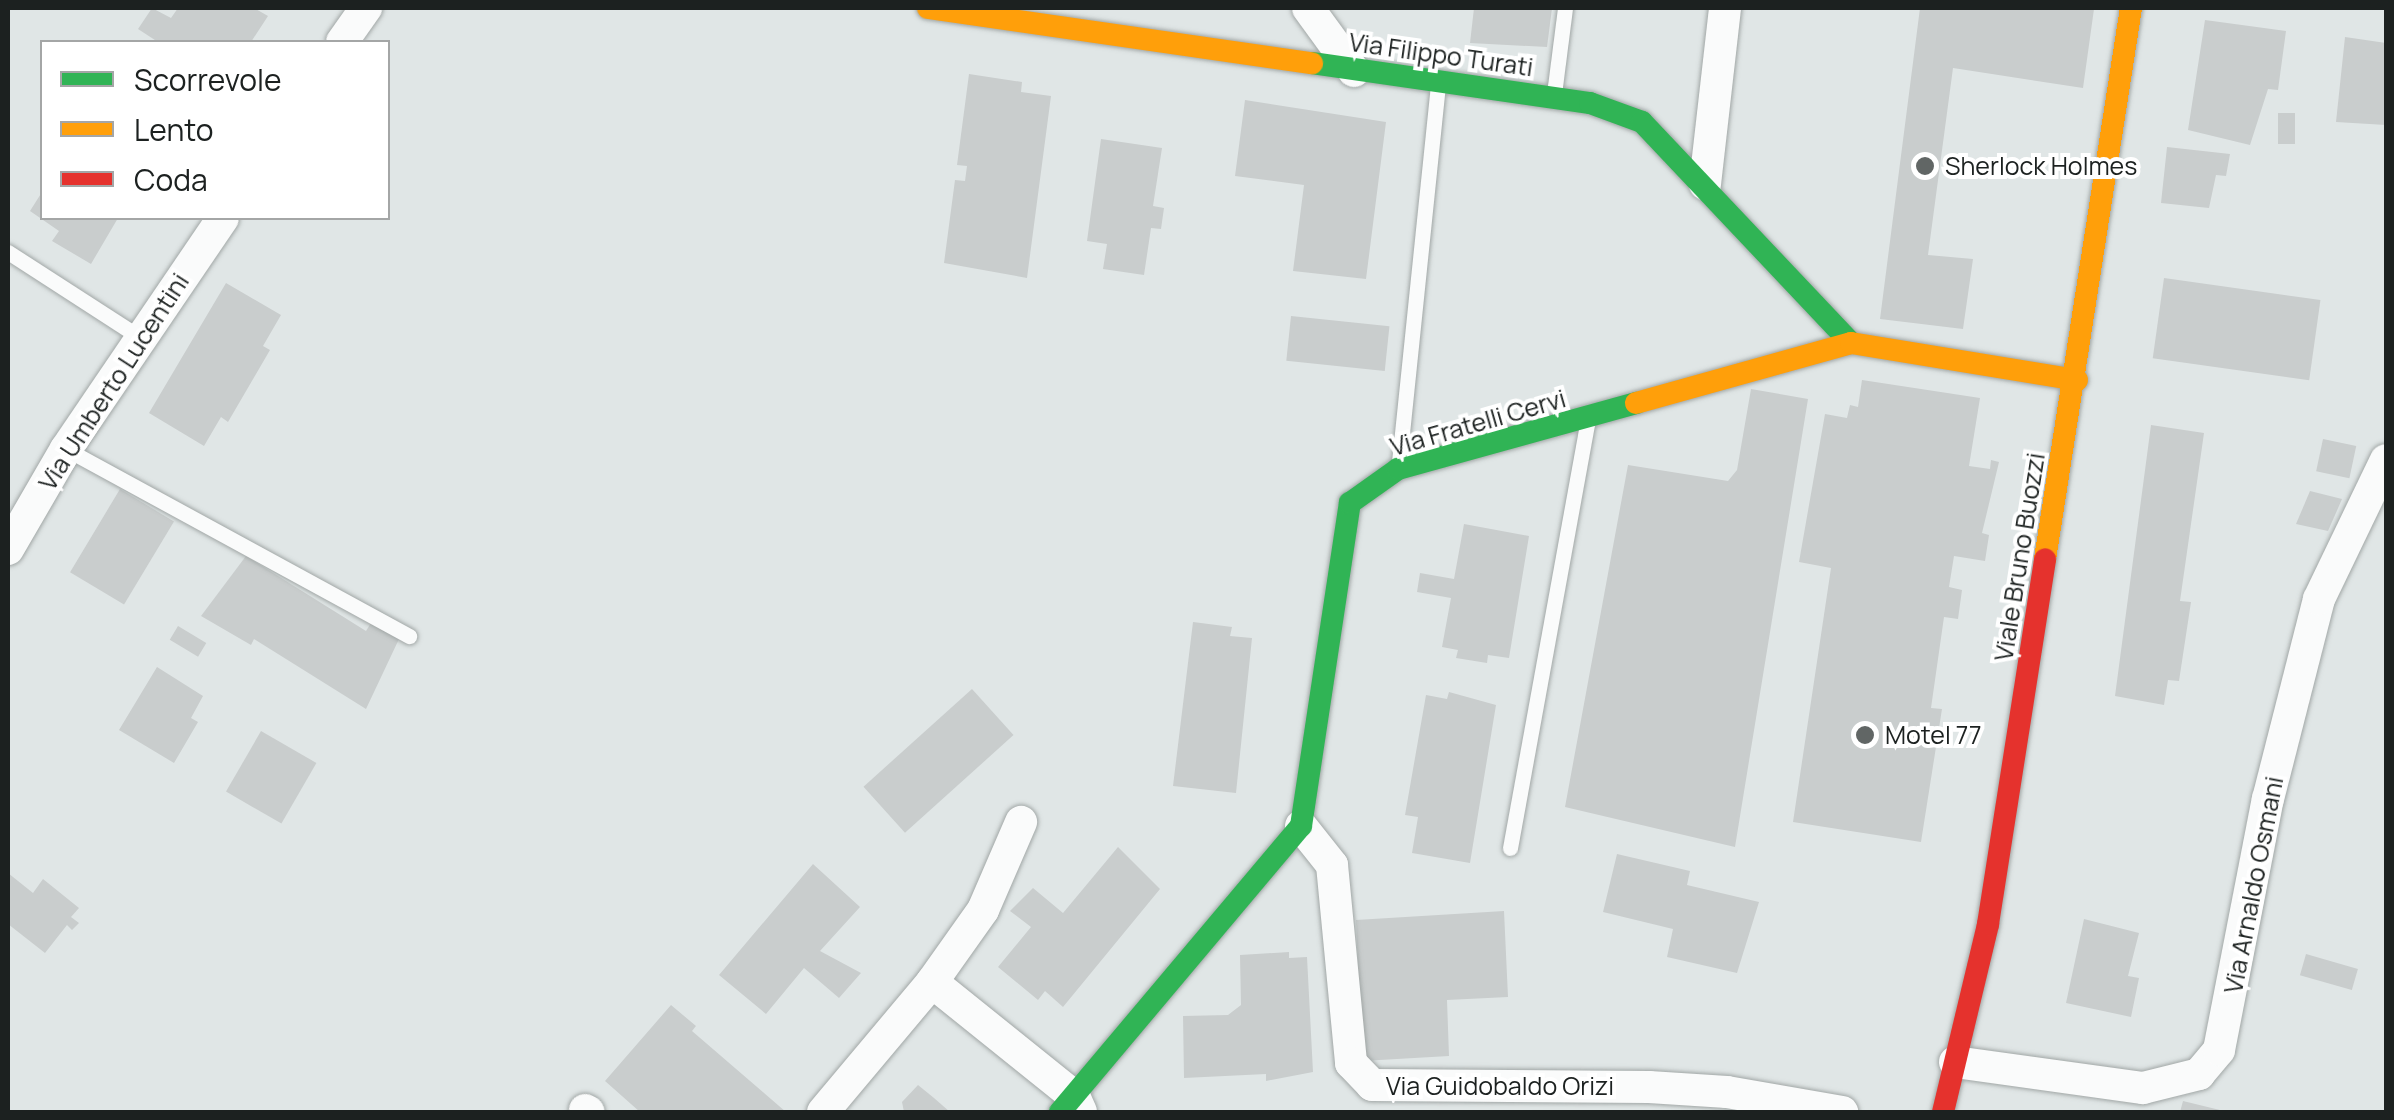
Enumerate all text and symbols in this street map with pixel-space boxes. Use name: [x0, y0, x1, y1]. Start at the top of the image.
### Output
street label: Via Filippo Turati: [1347, 27, 1535, 83]
legend: [40, 40, 390, 220]
text: Scorrevole: [134, 59, 282, 100]
text: Lento: [134, 109, 213, 150]
place label: Sherlock Holmes: [1945, 151, 2137, 181]
marker: Sherlock Holmes: [1914, 155, 1936, 177]
text: Coda: [134, 159, 208, 200]
street label: Via Umberto Lucentini: [33, 268, 195, 496]
street label: Via Fratelli Cervi: [1387, 384, 1569, 462]
street label: Viale Bruno Buozzi: [1989, 451, 2051, 663]
place label: Motel 77: [1885, 720, 1982, 750]
marker: Motel 77: [1854, 724, 1876, 746]
street label: Via Arnaldo Osmani: [2218, 774, 2290, 996]
street label: Via Guidobaldo Orizi: [1386, 1071, 1614, 1101]

